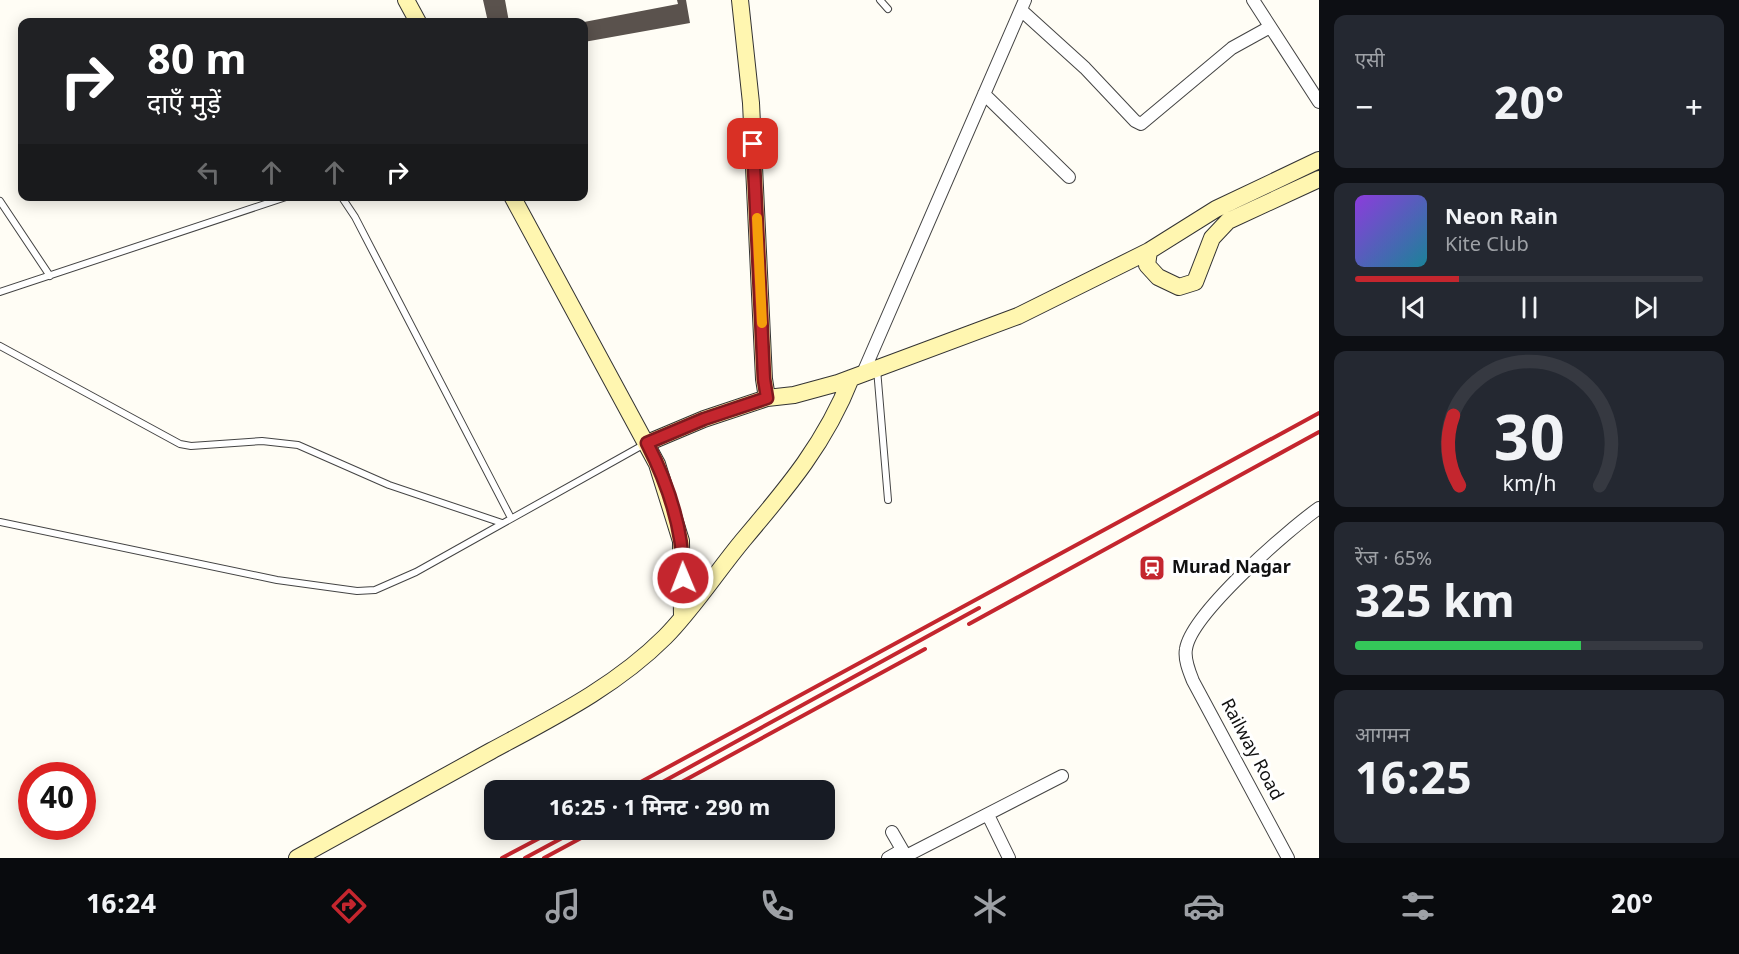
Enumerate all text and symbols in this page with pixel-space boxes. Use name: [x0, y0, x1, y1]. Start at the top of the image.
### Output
text: 80 m: [147, 36, 247, 91]
icon: right: [48, 42, 126, 120]
text: एसी: [1355, 49, 1385, 75]
text: 20°: [1494, 79, 1564, 137]
text: −: [1355, 88, 1373, 131]
text: +: [1685, 88, 1703, 131]
text: दाएँ मुड़ें: [147, 89, 221, 124]
pin: [727, 118, 778, 169]
icon: arrive: [736, 127, 769, 160]
icon: left: [192, 156, 225, 189]
icon: ahead: [255, 156, 288, 189]
icon: ahead: [318, 156, 351, 189]
icon: right: [381, 156, 414, 189]
text: Neon Rain: [1445, 204, 1558, 233]
text: Kite Club: [1445, 233, 1529, 259]
icon: previous: [1397, 291, 1430, 324]
icon: pause: [1513, 291, 1546, 324]
icon: next: [1629, 291, 1662, 324]
text: 30: [1494, 404, 1564, 485]
text: km/h: [1502, 472, 1556, 500]
position arrow: [651, 546, 715, 610]
text: रेंज · 65%: [1355, 547, 1432, 573]
station icon: Murad Nagar: [1137, 553, 1167, 583]
place label: Murad Nagar: [1172, 557, 1291, 580]
text: 325 km: [1355, 577, 1515, 635]
street label: Railway Road: [1215, 695, 1287, 805]
text: आगमन: [1355, 724, 1410, 750]
text: 16:25: [1355, 754, 1472, 812]
speed limit sign: 40: [18, 762, 96, 840]
text: 16:25 · 1 मिनट · 290 m: [549, 795, 770, 824]
icon: directions: [328, 885, 370, 927]
icon: music: [542, 885, 584, 927]
icon: phone: [756, 885, 798, 927]
icon: climate: [969, 885, 1011, 927]
icon: car: [1183, 885, 1225, 927]
icon: filters: [1397, 885, 1439, 927]
text: 16:24: [86, 889, 156, 924]
text: 20°: [1611, 889, 1653, 924]

